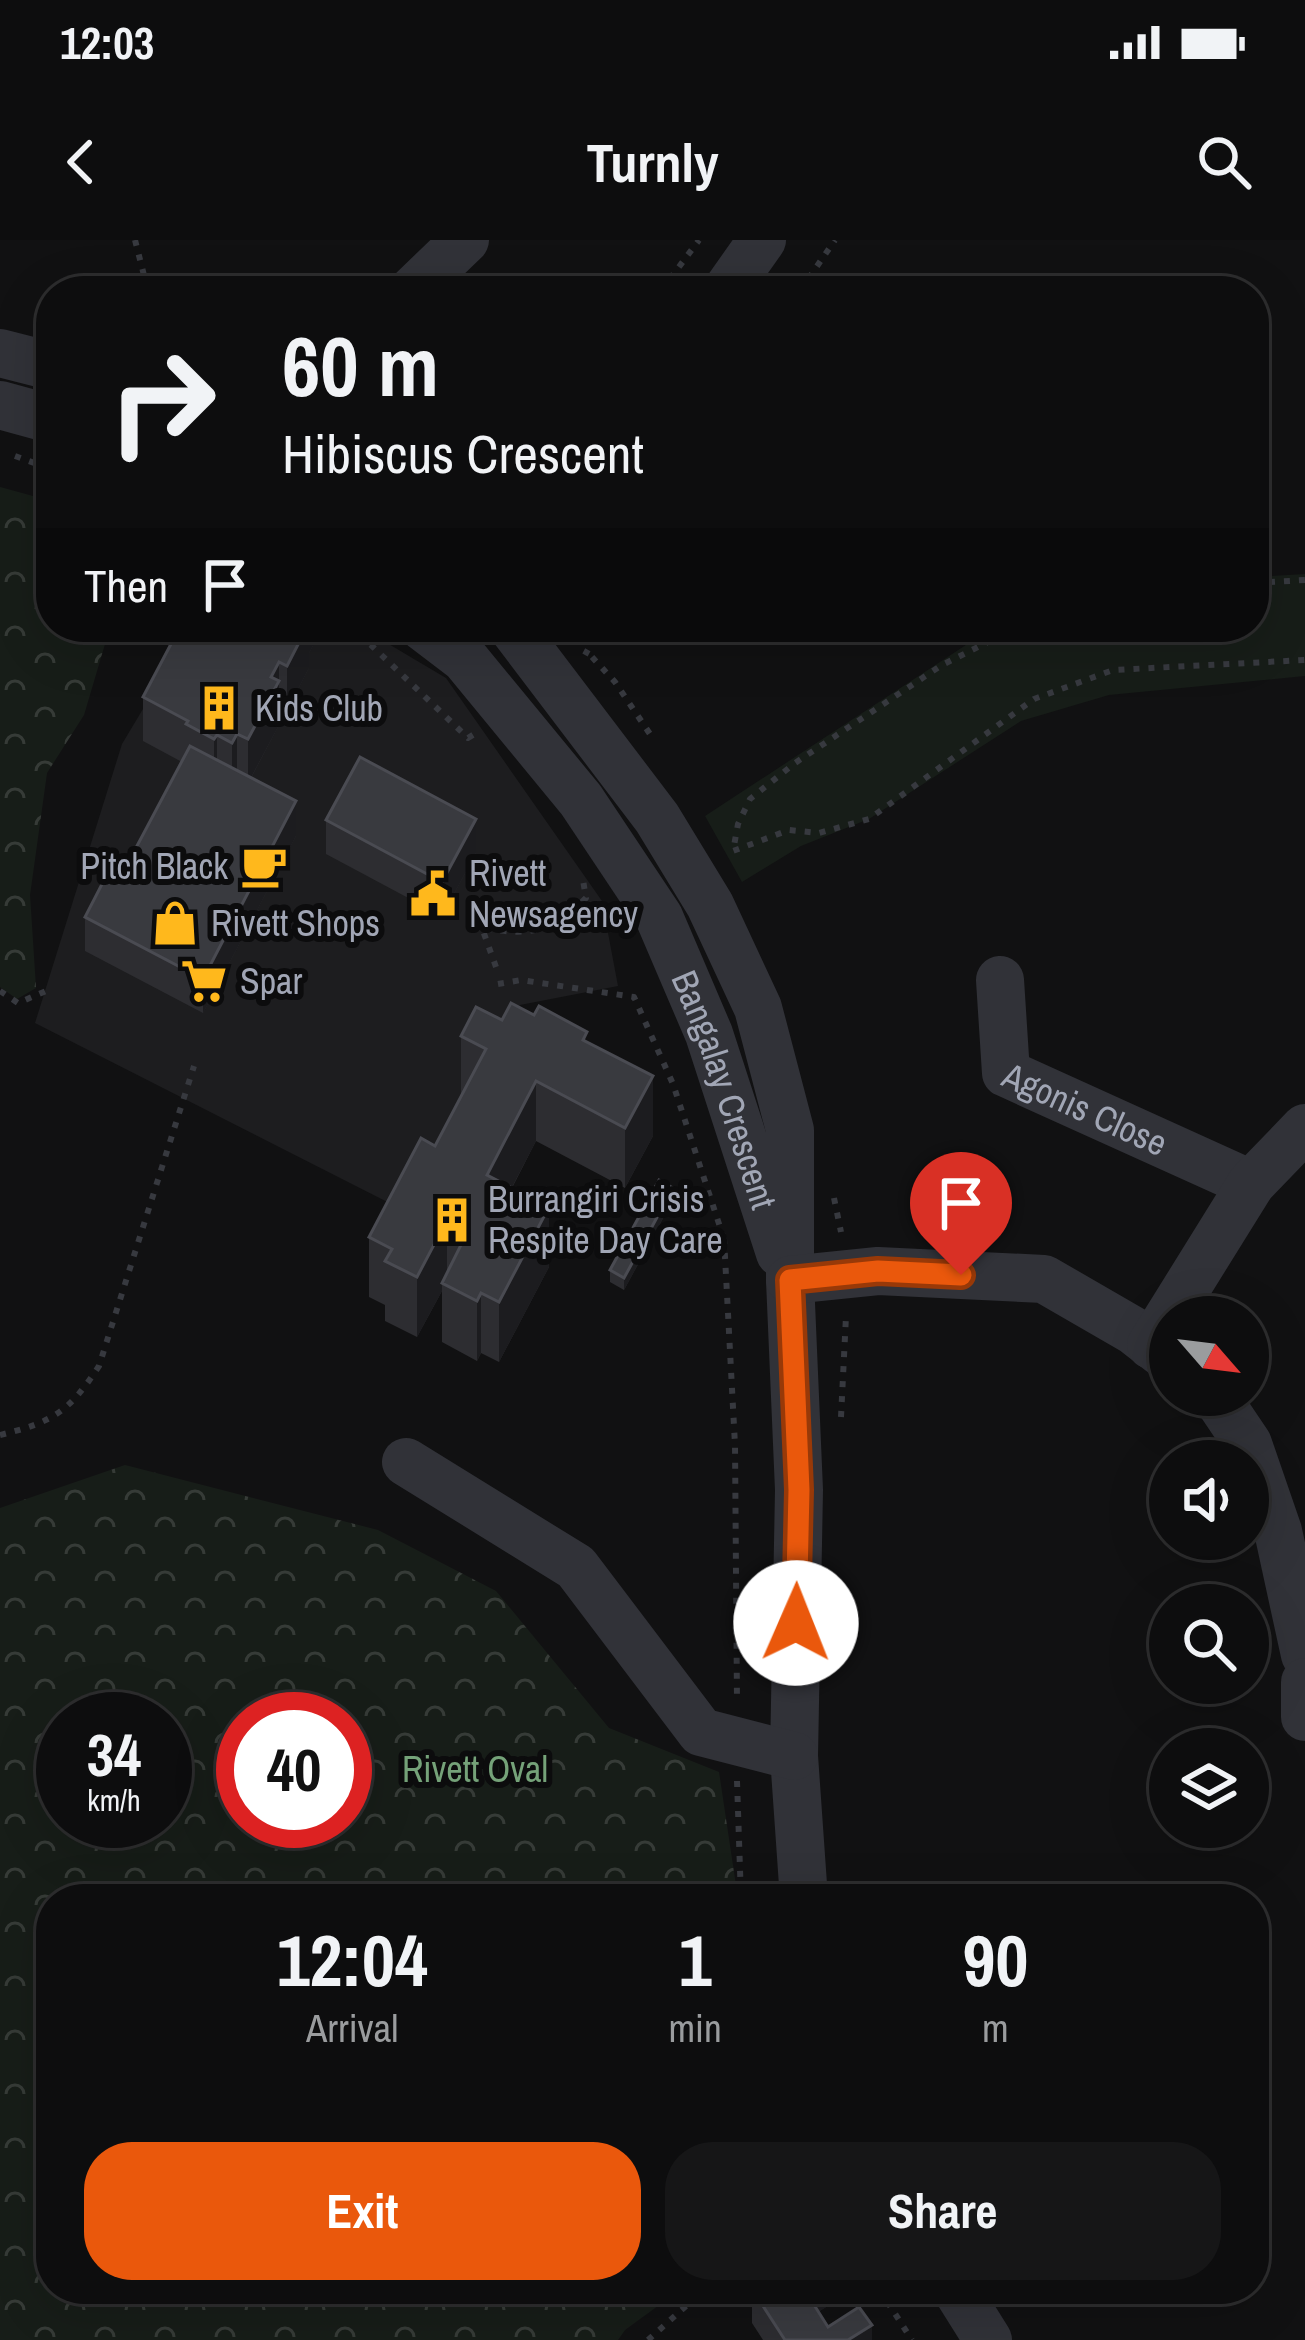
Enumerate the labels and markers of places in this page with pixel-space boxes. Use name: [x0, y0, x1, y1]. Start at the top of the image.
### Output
building icon: Kids Club: [194, 683, 244, 733]
place label: Kids Club: [255, 684, 383, 732]
cafe icon: Pitch Black: [239, 841, 289, 891]
place label: Pitch Black: [80, 842, 228, 890]
place label: Rivett Newsagency: [469, 849, 638, 938]
public building icon: Rivett Newsagency: [408, 869, 458, 919]
shop icon: Rivett Shops: [150, 898, 200, 948]
place label: Rivett Shops: [211, 899, 380, 947]
supermarket icon: Spar: [179, 956, 229, 1006]
place label: Spar: [240, 957, 303, 1005]
pin: [910, 1152, 1012, 1275]
place label: Burrangiri Crisis Respite Day Care: [488, 1175, 723, 1264]
building icon: Burrangiri Crisis Respite Day Care: [427, 1195, 477, 1245]

